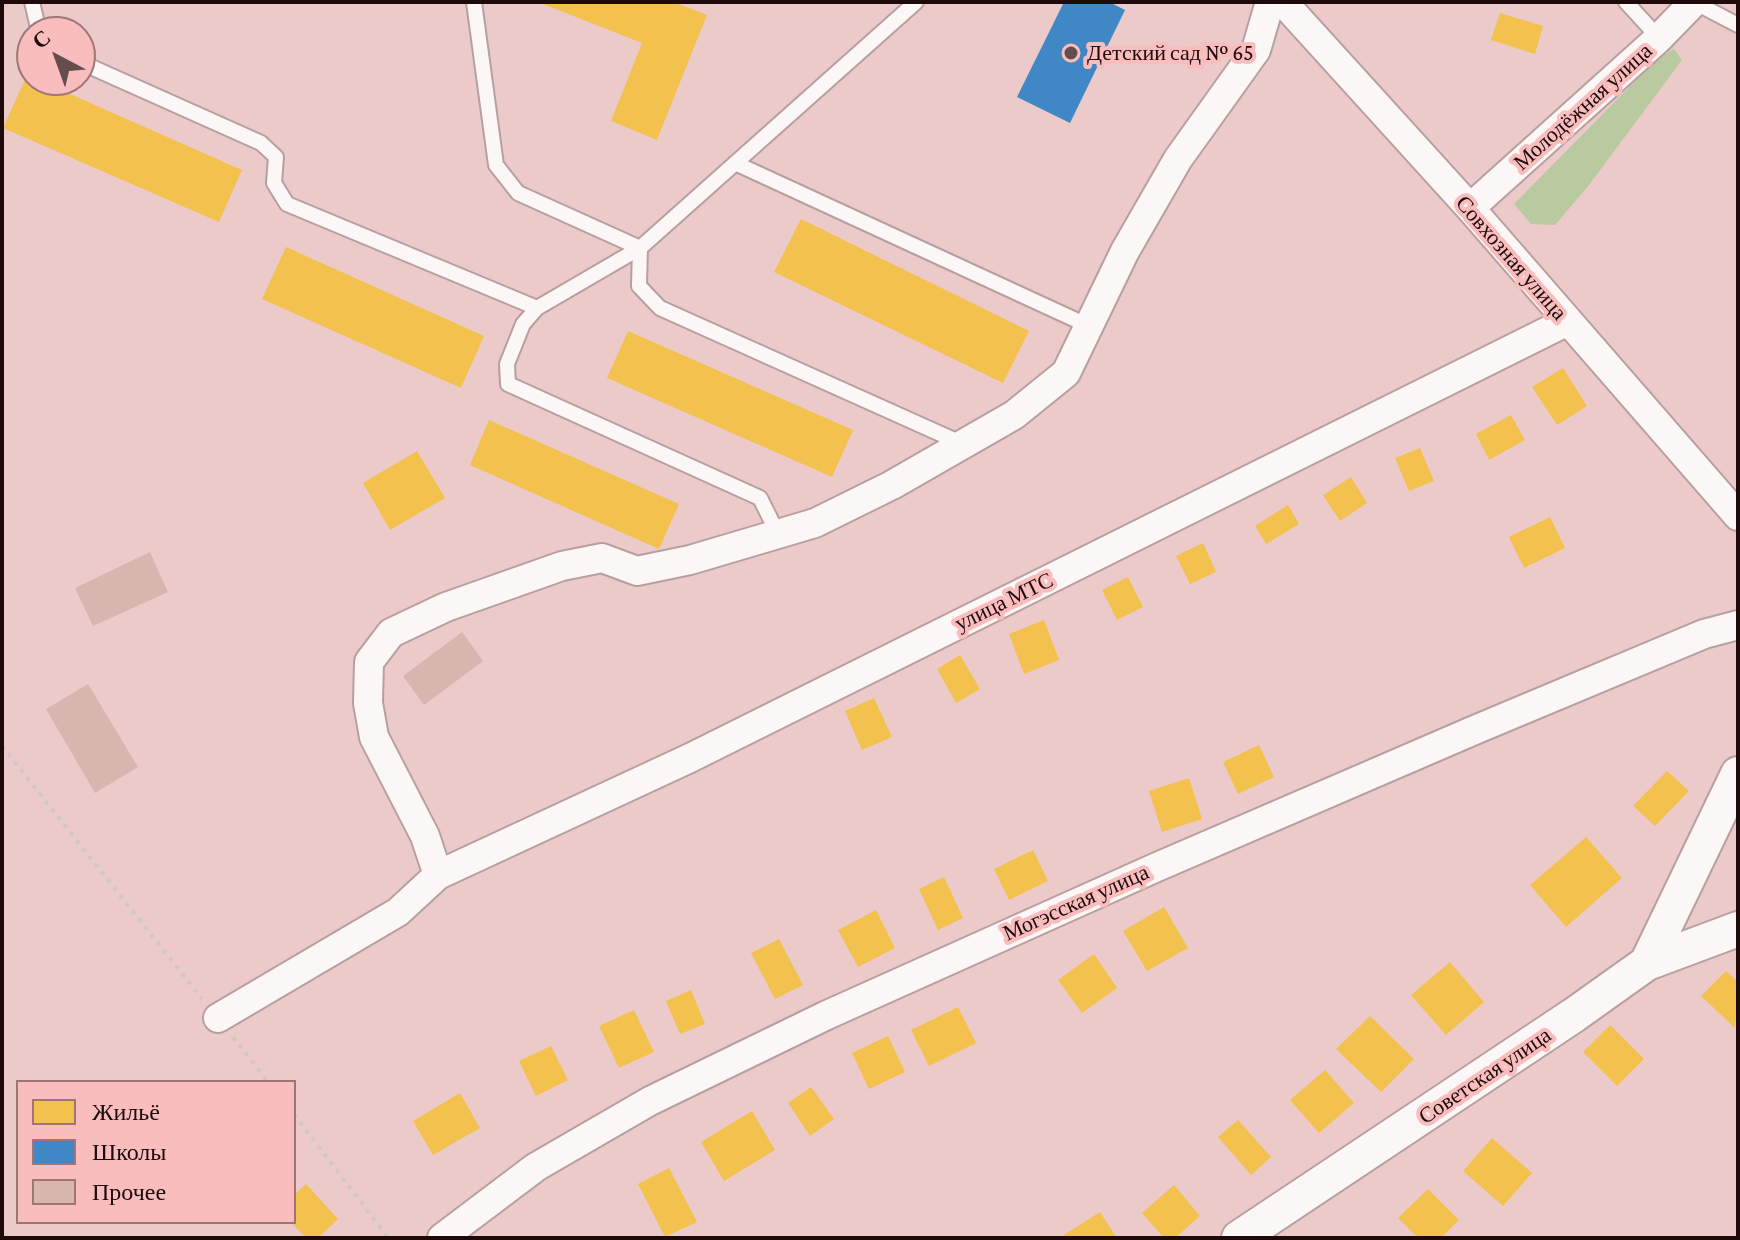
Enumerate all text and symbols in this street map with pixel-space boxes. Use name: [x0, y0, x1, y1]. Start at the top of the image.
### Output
north arrow: [16, 16, 96, 96]
text: С: [27, 24, 55, 54]
street label: Молодёжная улица: [1508, 38, 1658, 176]
place label: Детский сад № 65: [1087, 40, 1254, 66]
marker: Детский сад № 65: [1062, 44, 1080, 62]
street label: Совхозная улица: [1450, 190, 1572, 326]
street label: улица МТС: [951, 567, 1057, 637]
street label: Могэсская улица: [999, 859, 1153, 947]
street label: Советская улица: [1414, 1022, 1556, 1130]
legend: [16, 1080, 296, 1224]
text: Жильё: [92, 1098, 160, 1125]
text: Школы: [92, 1138, 166, 1165]
text: Прочее: [92, 1178, 166, 1205]

